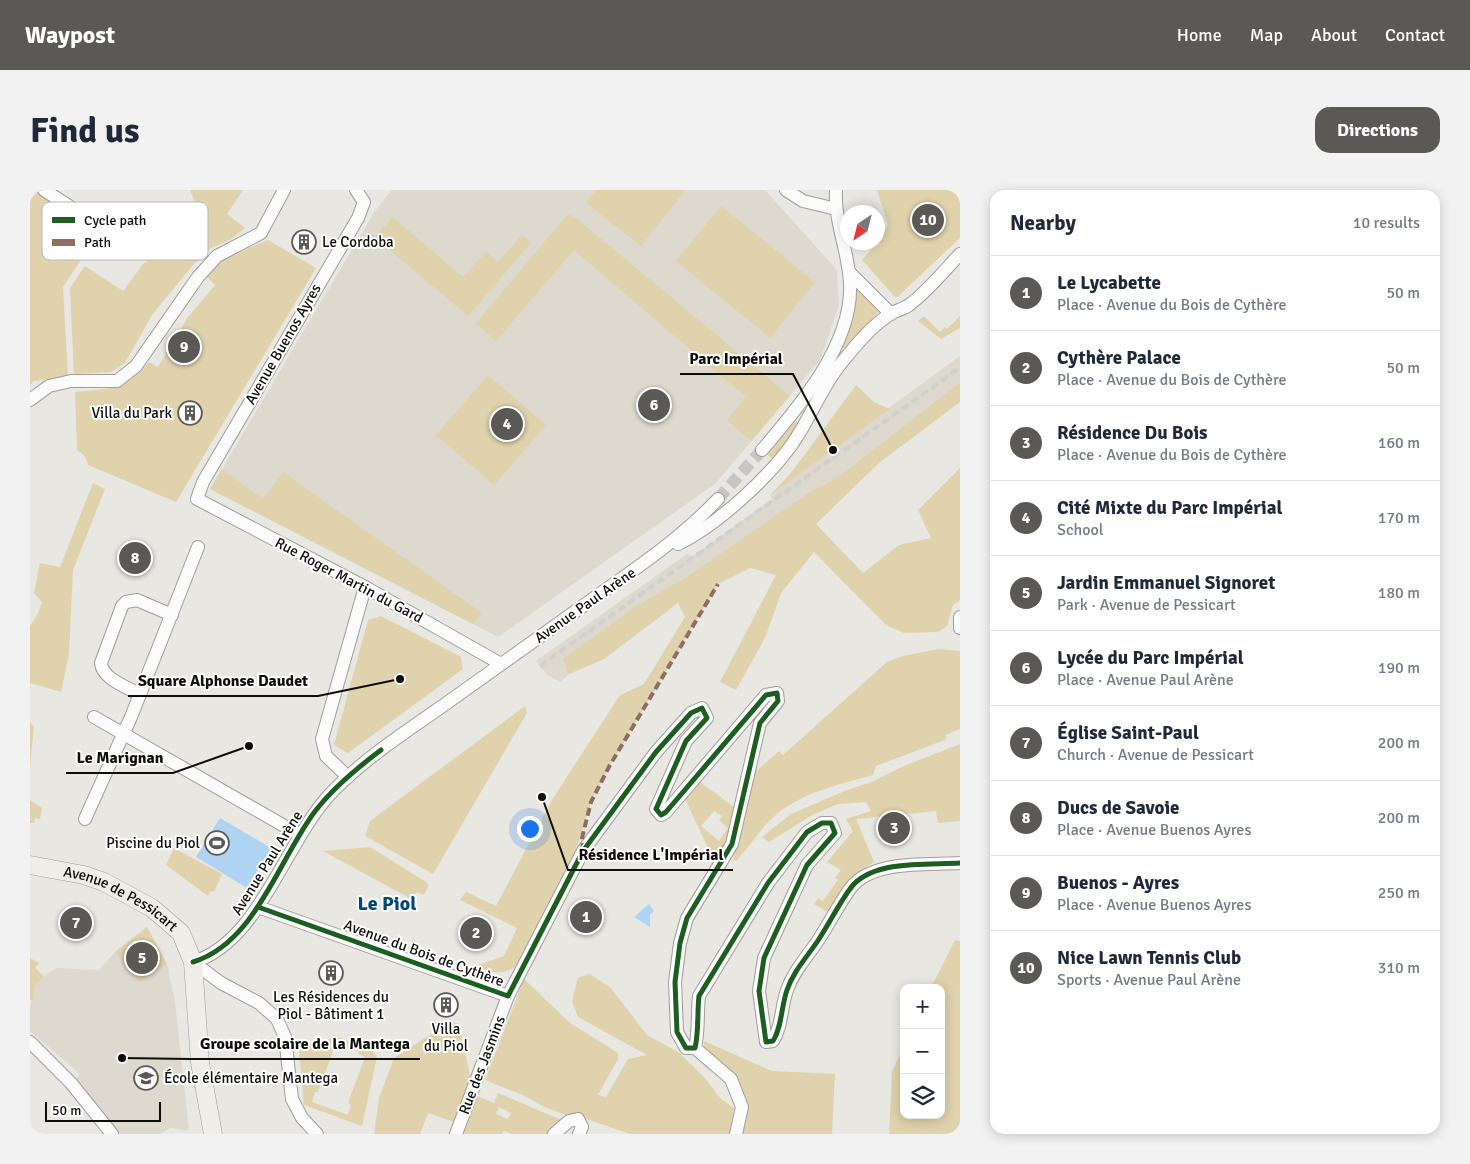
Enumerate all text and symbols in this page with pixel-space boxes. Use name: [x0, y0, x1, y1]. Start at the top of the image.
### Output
text: Waypost: [25, 20, 115, 50]
text: Home: [1177, 24, 1222, 46]
text: Map: [1250, 24, 1283, 46]
text: About: [1311, 24, 1357, 46]
text: Contact: [1385, 24, 1445, 46]
button: Directions: [1315, 107, 1440, 153]
text: Find us: [30, 109, 140, 152]
pin: 10: [912, 201, 944, 239]
legend: [42, 202, 208, 260]
north arrow: [840, 205, 885, 250]
text: Nearby: [1010, 210, 1076, 236]
text: Cycle path: [84, 212, 146, 229]
text: 10 results: [1353, 213, 1420, 233]
building icon: Le Cordoba: [291, 229, 317, 255]
place label: Le Cordoba: [322, 233, 394, 251]
text: Path: [84, 234, 111, 251]
text: Le Lycabette: [1057, 271, 1161, 295]
street label: Avenue Buenos Ayres: [241, 280, 325, 407]
text: 1: [1022, 283, 1030, 303]
text: 50 m: [1386, 283, 1420, 303]
text: Place · Avenue du Bois de Cythère: [1057, 295, 1287, 315]
pin: 9: [168, 328, 200, 366]
callout: Parc Impérial: [680, 343, 793, 374]
text: Cythère Palace: [1057, 346, 1181, 370]
text: Parc Impérial: [689, 349, 783, 369]
text: 2: [1022, 358, 1030, 378]
text: 50 m: [1386, 358, 1420, 378]
text: Place · Avenue du Bois de Cythère: [1057, 370, 1287, 390]
pin: 6: [638, 386, 670, 424]
building icon: Villa du Park: [177, 400, 203, 426]
place label: Villa du Park: [91, 404, 172, 422]
pin: 4: [491, 405, 523, 443]
text: Résidence Du Bois: [1057, 421, 1208, 445]
text: 3: [1022, 433, 1030, 453]
text: 160 m: [1378, 433, 1420, 453]
text: Place · Avenue du Bois de Cythère: [1057, 445, 1287, 465]
text: Cité Mixte du Parc Impérial: [1057, 496, 1282, 520]
text: 4: [1022, 508, 1030, 528]
text: 170 m: [1378, 508, 1420, 528]
text: School: [1057, 520, 1103, 540]
street label: Rue Roger Martin du Gard: [272, 533, 426, 627]
pin: 8: [119, 539, 151, 577]
street label: Avenue Paul Arène: [531, 563, 639, 647]
text: Jardin Emmanuel Signoret: [1057, 571, 1275, 595]
text: 5: [1022, 583, 1030, 603]
text: 180 m: [1378, 583, 1420, 603]
text: Park · Avenue de Pessicart: [1057, 595, 1236, 615]
text: Lycée du Parc Impérial: [1057, 646, 1244, 670]
text: 6: [1022, 658, 1030, 678]
text: 190 m: [1378, 658, 1420, 678]
callout: Square Alphonse Daudet: [128, 665, 318, 696]
text: Place · Avenue Paul Arène: [1057, 670, 1234, 690]
text: Square Alphonse Daudet: [138, 671, 308, 691]
text: Église Saint-Paul: [1057, 721, 1199, 745]
text: 7: [1022, 733, 1030, 753]
text: 200 m: [1378, 733, 1420, 753]
callout: Le Marignan: [66, 742, 173, 773]
text: Church · Avenue de Pessicart: [1057, 745, 1254, 765]
text: Le Marignan: [77, 748, 164, 768]
text: Ducs de Savoie: [1057, 796, 1180, 820]
street label: Avenue Paul Arène: [228, 808, 306, 918]
text: 8: [1022, 808, 1030, 828]
text: 200 m: [1378, 808, 1420, 828]
pin: 3: [878, 809, 910, 847]
your location: [517, 816, 543, 842]
text: Place · Avenue Buenos Ayres: [1057, 820, 1251, 840]
sports icon: Piscine du Piol: [204, 830, 230, 856]
place label: Piscine du Piol: [106, 834, 200, 852]
callout: Résidence L'Impérial: [568, 839, 733, 870]
text: Résidence L'Impérial: [579, 845, 723, 865]
street label: Avenue de Pessicart: [62, 862, 181, 935]
text: Buenos - Ayres: [1057, 871, 1179, 895]
text: 9: [1022, 883, 1030, 903]
text: 250 m: [1378, 883, 1420, 903]
district label: Le Piol: [357, 891, 417, 916]
text: Place · Avenue Buenos Ayres: [1057, 895, 1251, 915]
pin: 1: [570, 898, 602, 936]
pin: 7: [60, 904, 92, 942]
pin: 2: [460, 914, 492, 952]
street label: Avenue du Bois de Cythère: [341, 916, 507, 990]
pin: 5: [126, 939, 158, 977]
text: Nice Lawn Tennis Club: [1057, 946, 1241, 970]
text: 10: [1017, 958, 1035, 978]
text: 310 m: [1378, 958, 1420, 978]
building icon: Les Résidences du Piol - Bâtiment 1: [318, 960, 344, 986]
text: Sports · Avenue Paul Arène: [1057, 970, 1241, 990]
map controls: [900, 984, 945, 1119]
button: +: [900, 984, 945, 1029]
place label: Les Résidences du Piol - Bâtiment 1: [273, 988, 389, 1023]
building icon: Villa du Piol: [433, 992, 459, 1018]
street label: Rue des Jasmins: [455, 1013, 509, 1117]
place label: Villa du Piol: [424, 1020, 468, 1055]
callout: Groupe scolaire de la Mantega: [190, 1028, 420, 1059]
button: −: [900, 1029, 945, 1074]
text: Groupe scolaire de la Mantega: [200, 1034, 410, 1054]
school or university icon: École élémentaire Mantega: [133, 1065, 159, 1091]
place label: École élémentaire Mantega: [164, 1068, 338, 1087]
button: layers: [900, 1074, 945, 1119]
scale bar: [45, 1099, 161, 1122]
text: 50 m: [52, 1102, 81, 1119]

